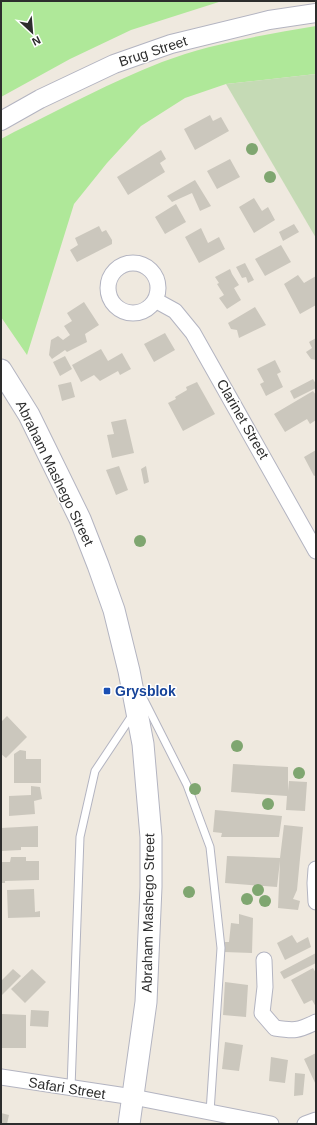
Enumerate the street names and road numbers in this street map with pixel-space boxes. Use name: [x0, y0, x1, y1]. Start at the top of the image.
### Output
street label: Brug Street: [117, 32, 189, 70]
street label: Clarinet Street: [214, 376, 272, 462]
street label: Abraham Mashego Street: [13, 398, 97, 548]
street label: Abraham Mashego Street: [139, 833, 157, 993]
street label: Safari Street: [27, 1074, 107, 1102]

